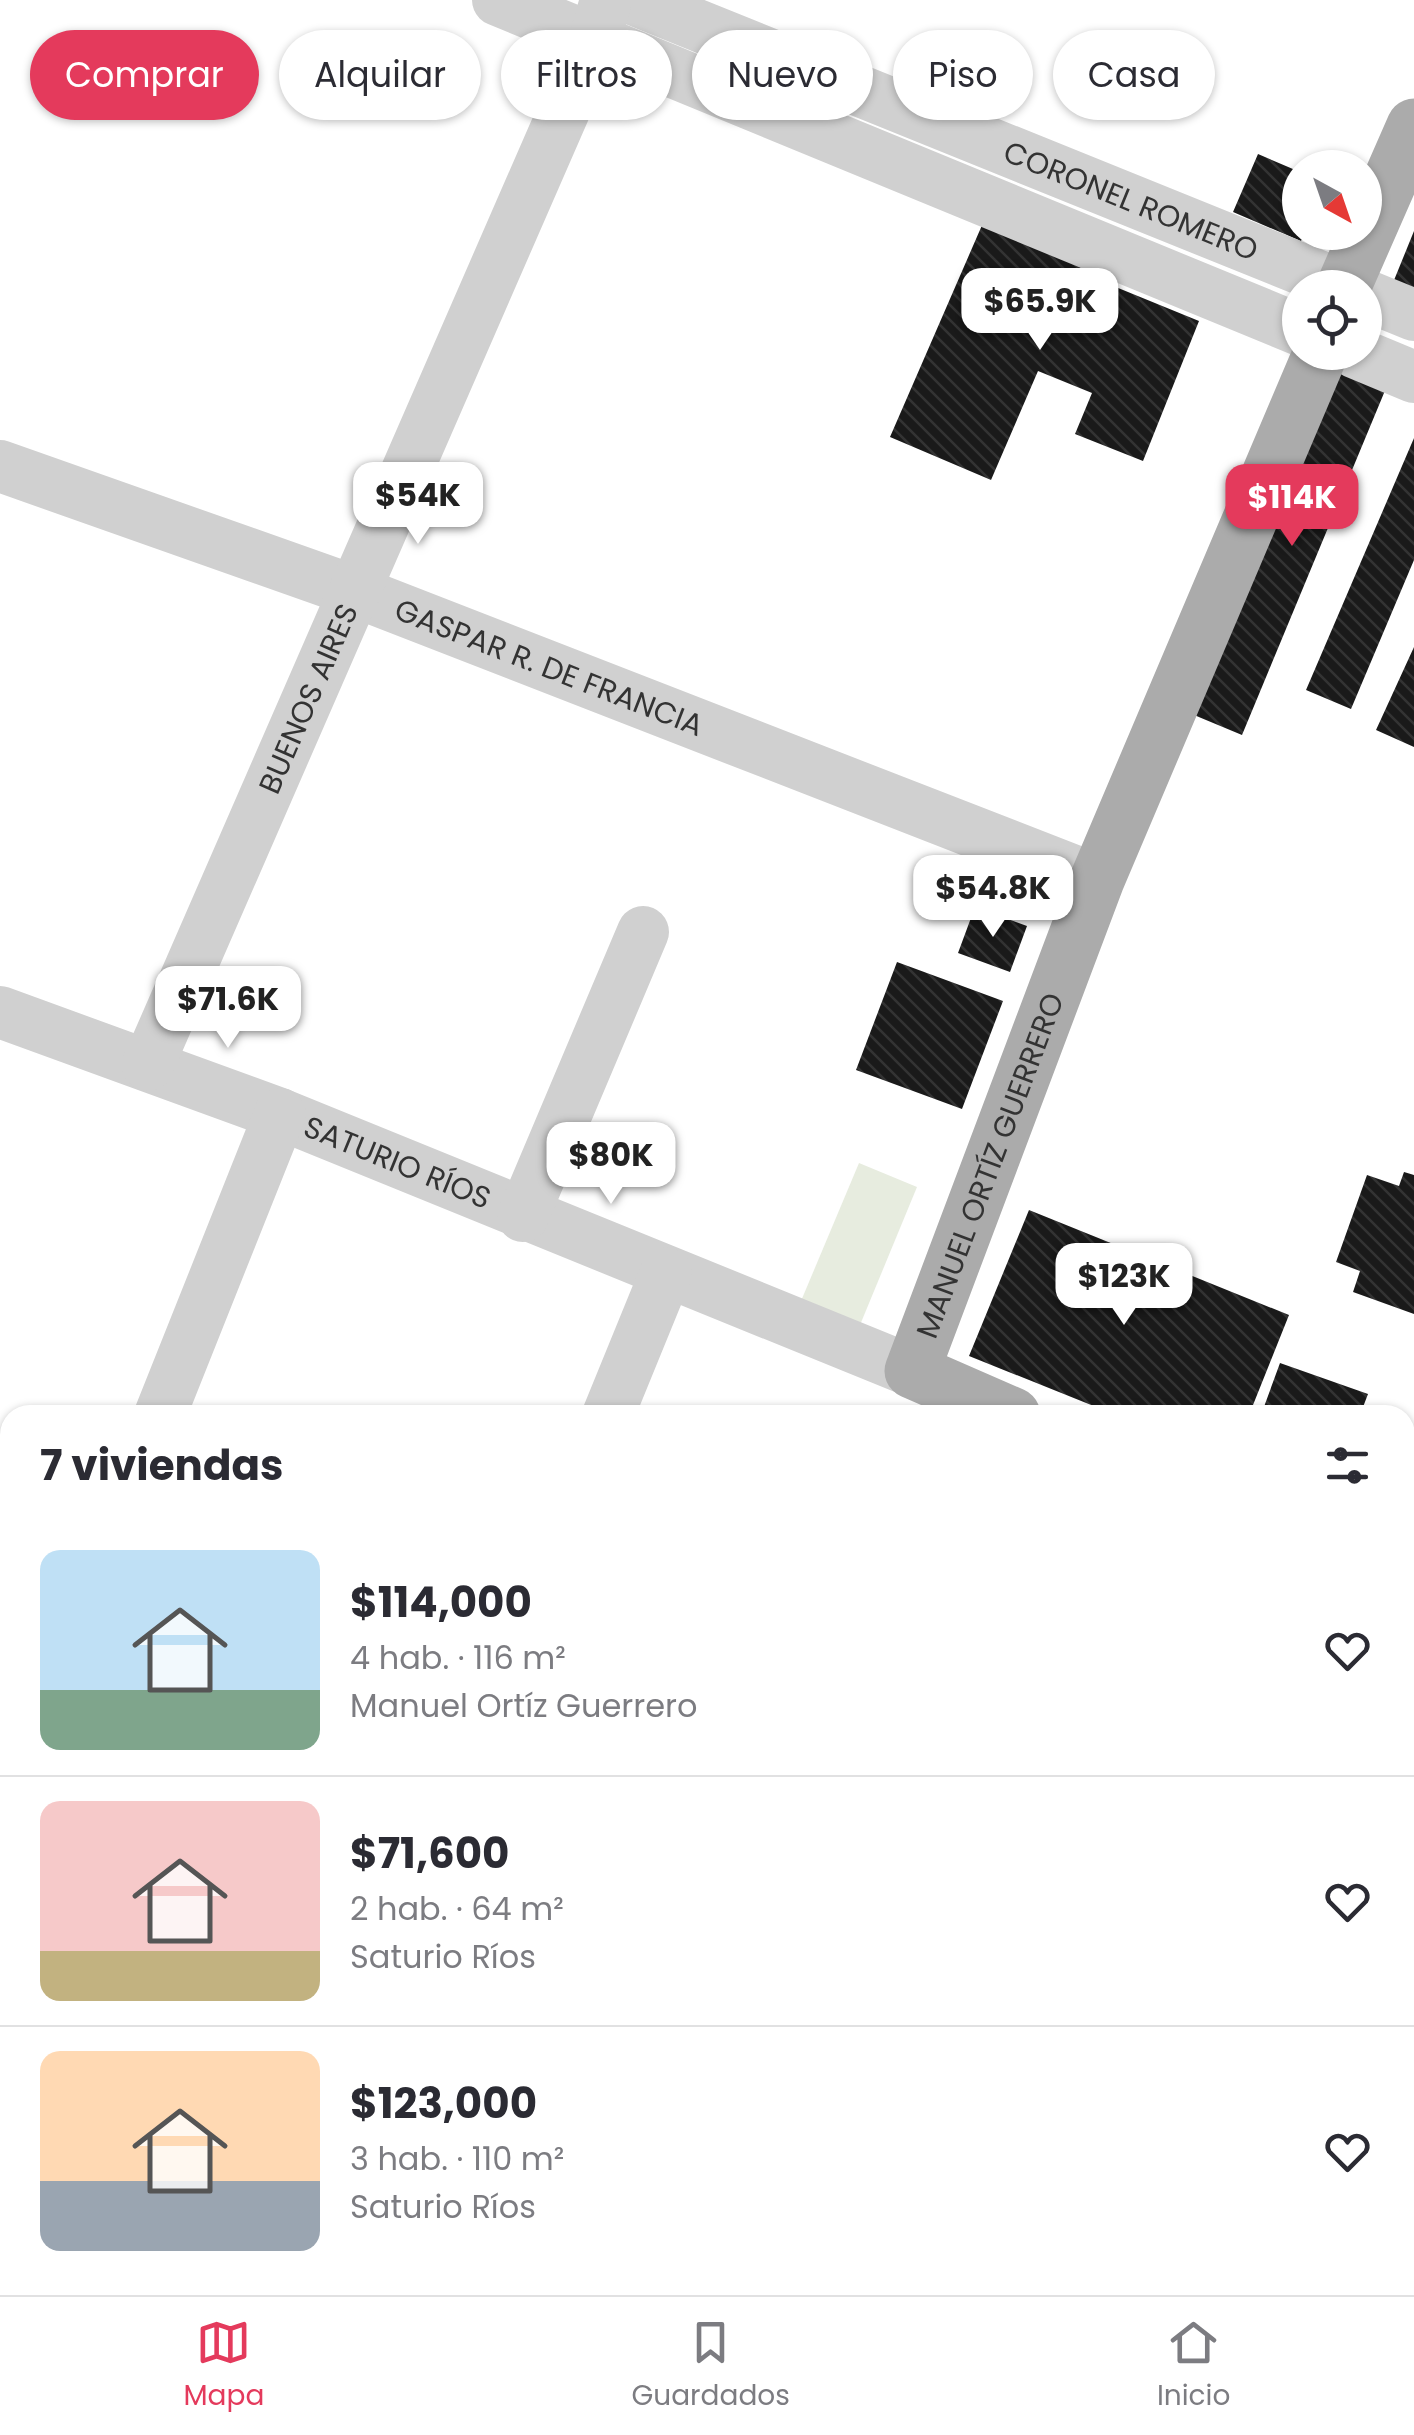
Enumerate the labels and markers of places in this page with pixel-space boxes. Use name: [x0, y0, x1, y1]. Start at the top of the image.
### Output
pin: $65.9K: [959, 268, 1121, 353]
pin: $54K: [359, 462, 477, 547]
pin: $114K: [1222, 464, 1362, 549]
pin: $54.8K: [912, 855, 1074, 940]
pin: $71.6K: [147, 966, 309, 1051]
pin: $80K: [552, 1122, 670, 1207]
pin: $123K: [1054, 1243, 1194, 1328]

